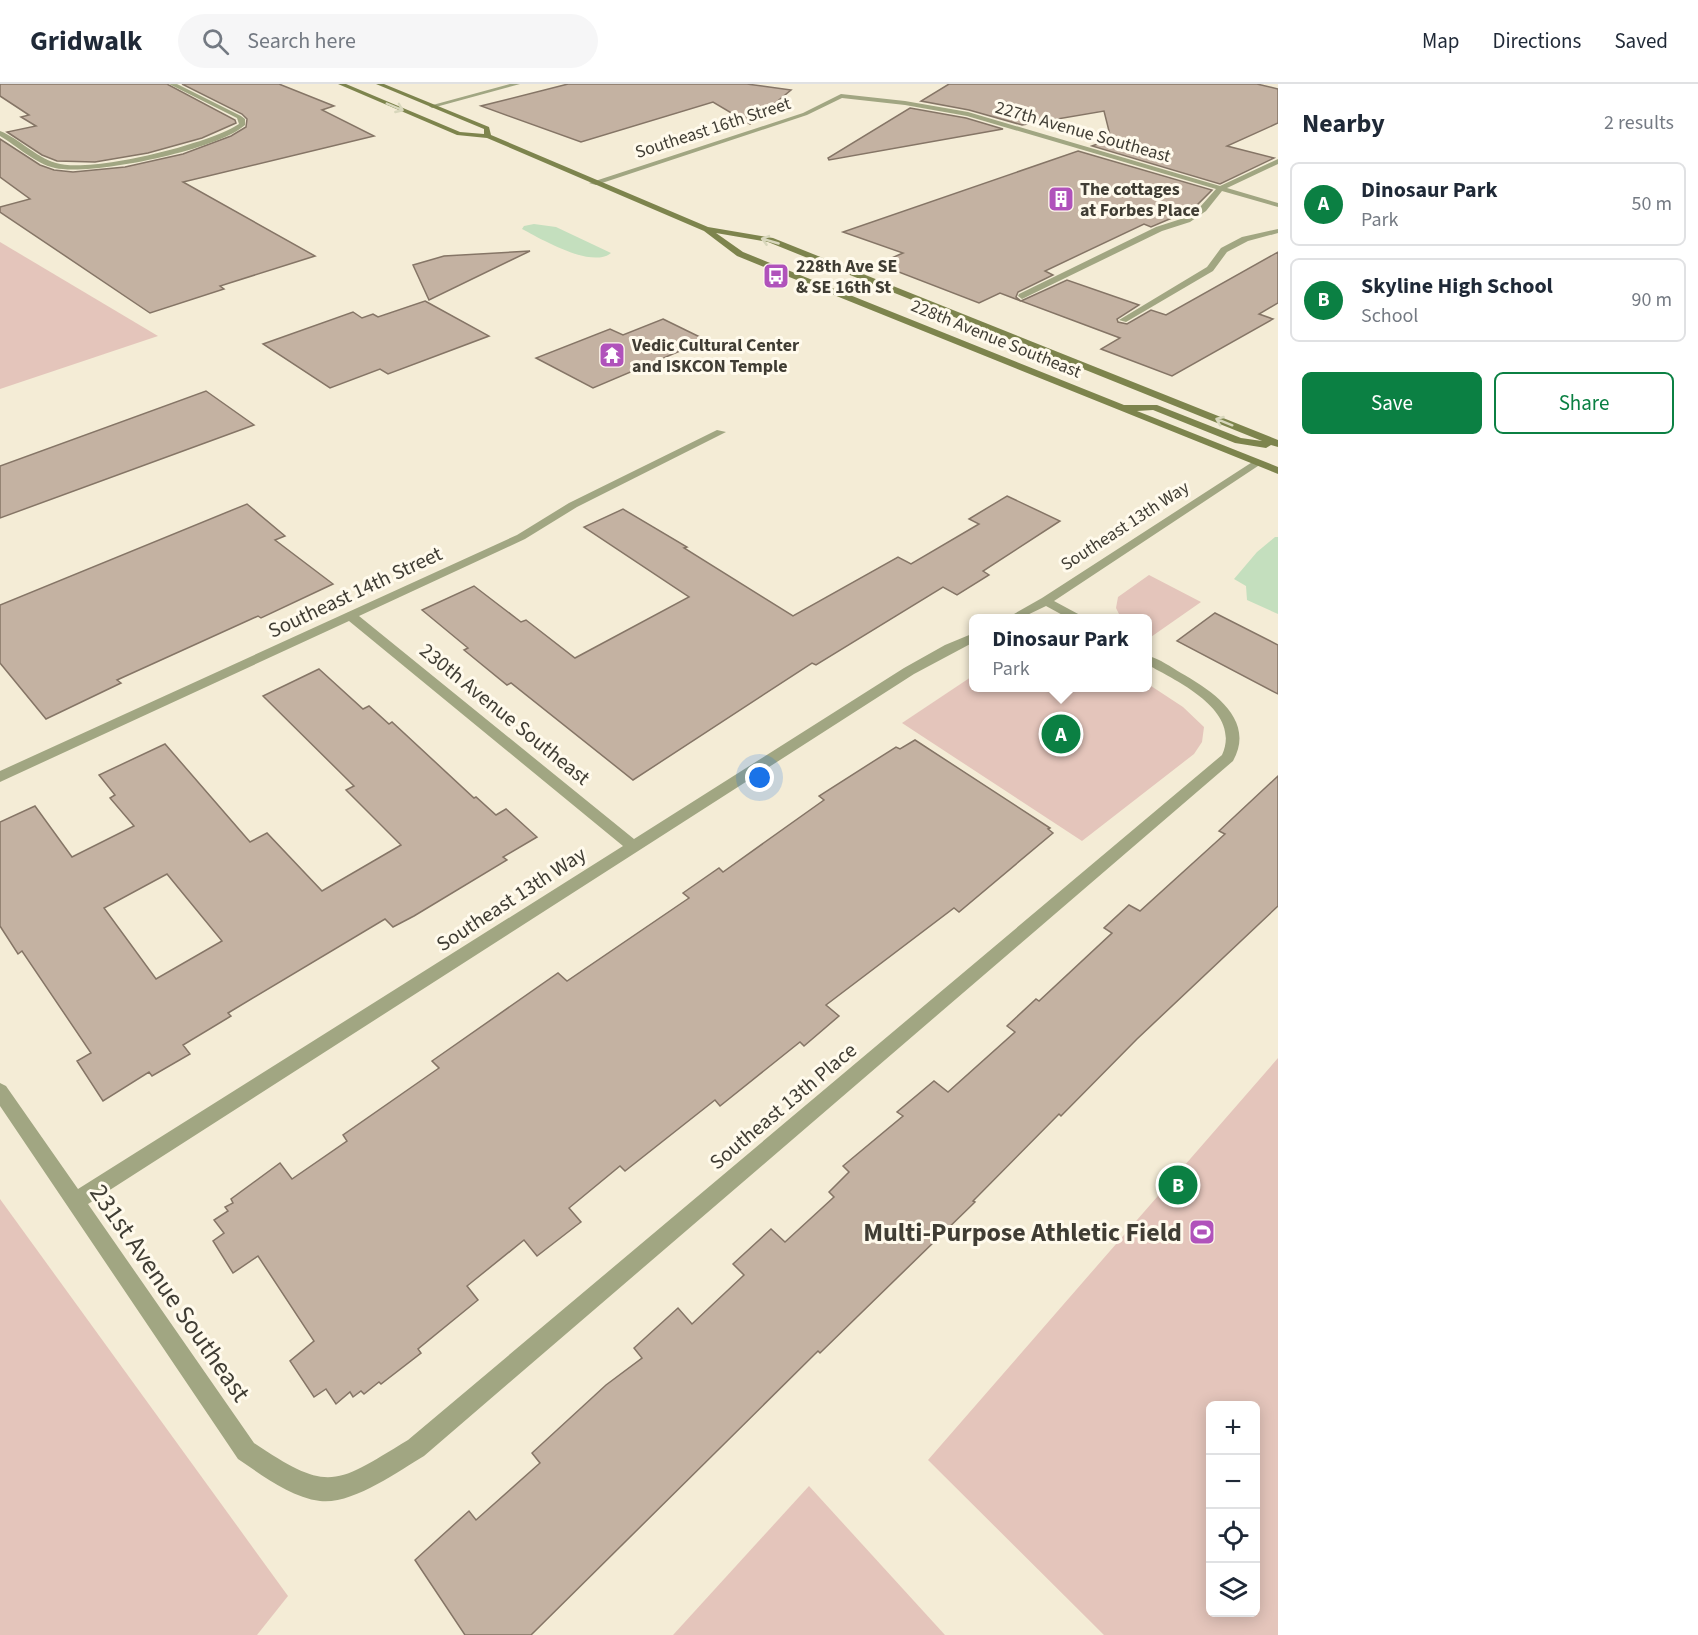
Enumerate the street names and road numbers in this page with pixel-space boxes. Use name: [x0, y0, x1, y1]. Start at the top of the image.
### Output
street label: Southeast 16th Street: [632, 91, 794, 165]
street label: 227th Avenue Southeast: [992, 95, 1174, 169]
street label: 228th Avenue Southeast: [907, 293, 1085, 385]
street label: Southeast 13th Way: [1056, 475, 1195, 577]
street label: Southeast 14th Street: [263, 538, 447, 646]
street label: 230th Avenue Southeast: [413, 636, 597, 792]
street label: Southeast 13th Way: [430, 839, 592, 959]
street label: Southeast 13th Place: [703, 1035, 863, 1177]
street label: 231st Avenue Southeast: [81, 1177, 259, 1410]

